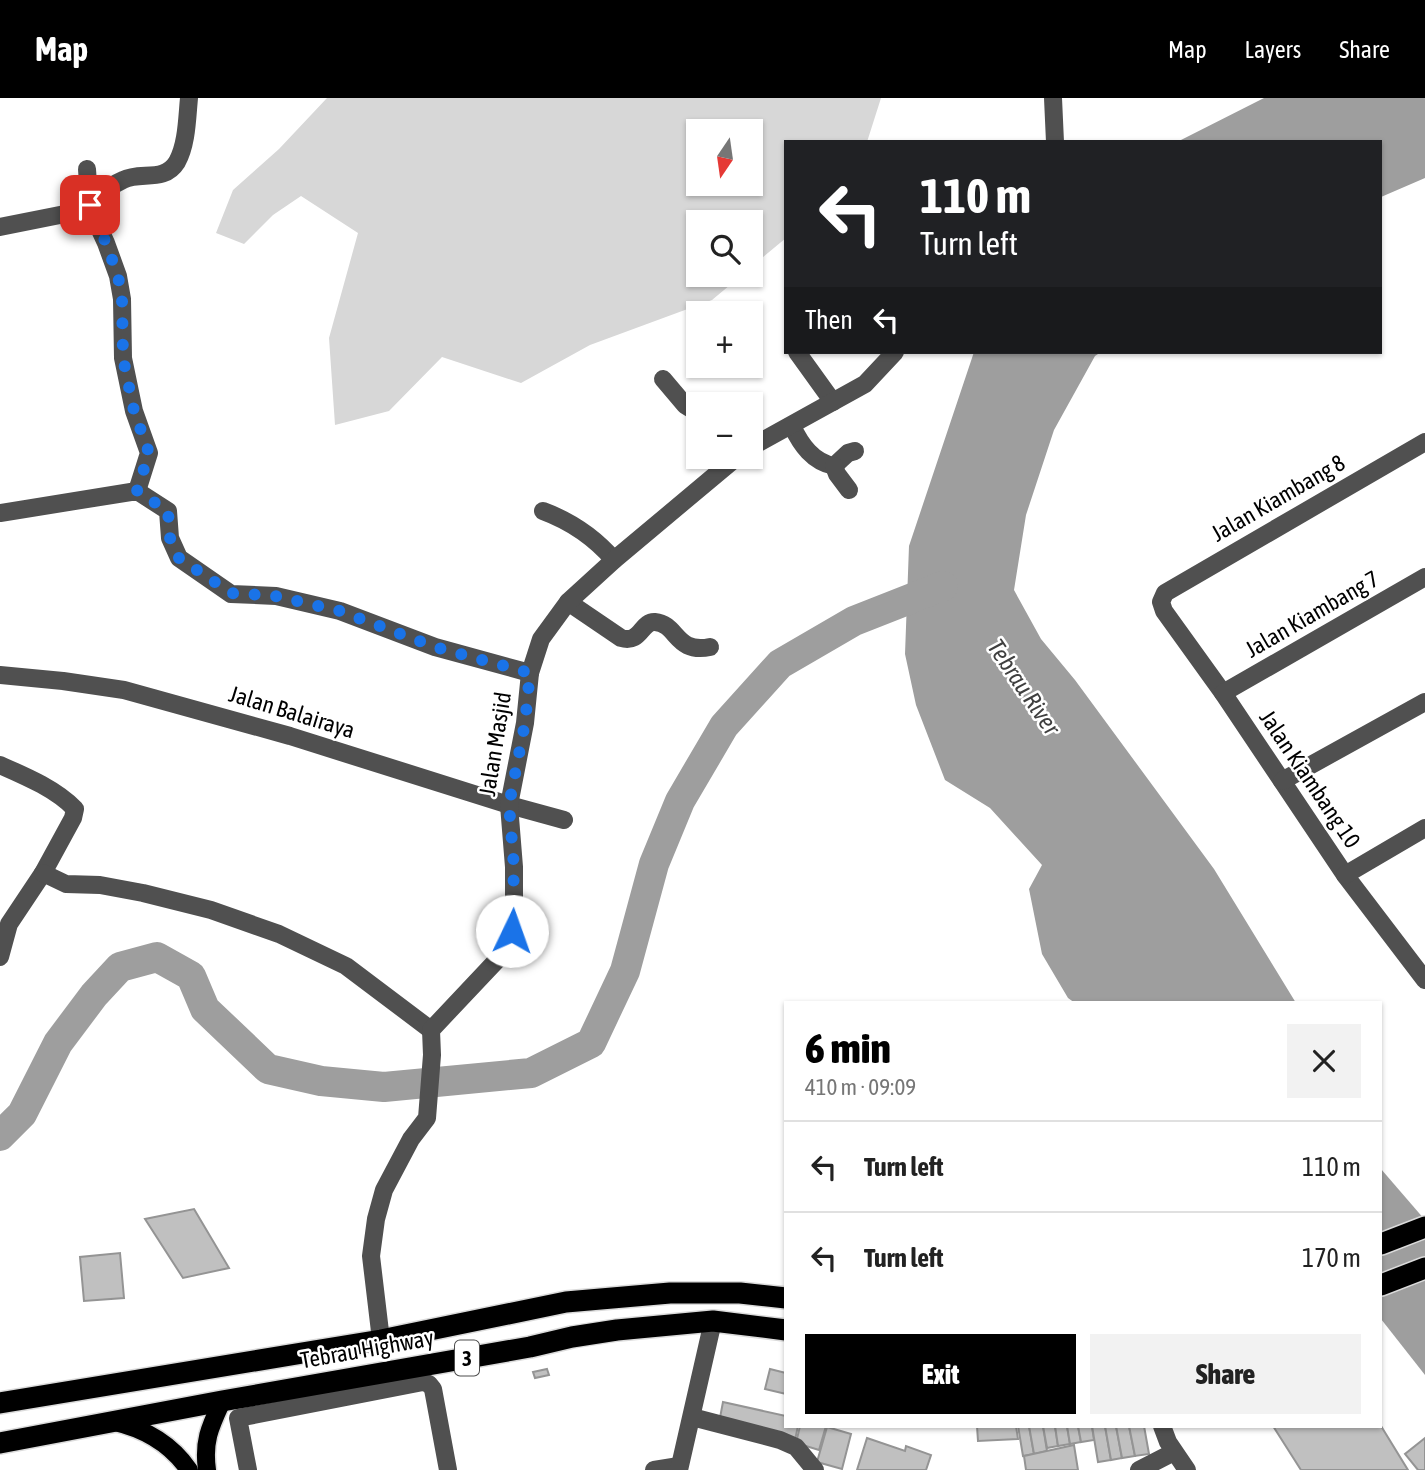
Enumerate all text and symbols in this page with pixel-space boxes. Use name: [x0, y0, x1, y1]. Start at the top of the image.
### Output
text: Map: [35, 30, 88, 68]
text: Map: [1168, 36, 1207, 63]
text: Layers: [1245, 36, 1301, 63]
text: Share: [1339, 36, 1390, 63]
north arrow: [686, 119, 763, 196]
map controls: [686, 119, 763, 469]
text: 110 m: [920, 167, 1031, 223]
icon: left: [805, 168, 896, 259]
pin: [60, 175, 120, 235]
icon: arrive: [71, 186, 109, 224]
button: search: [686, 210, 763, 287]
text: Turn left: [920, 225, 1018, 262]
button: +: [686, 301, 763, 378]
icon: left: [867, 301, 905, 339]
text: Then: [805, 305, 853, 335]
button: −: [686, 392, 763, 469]
street label: Jalan Kiambang 8: [1207, 449, 1349, 547]
street label: Jalan Kiambang 7: [1241, 565, 1383, 663]
water label: Tebrau River: [982, 634, 1066, 740]
street label: Jalan Balairaya: [226, 681, 358, 743]
street label: Jalan Masjid: [474, 690, 516, 798]
street label: Jalan Kiambang 10: [1254, 705, 1366, 853]
position arrow: [475, 894, 549, 968]
text: 6 min: [805, 1024, 891, 1072]
button: close: [1287, 1024, 1361, 1098]
text: 410 m · 09:09: [805, 1074, 916, 1100]
icon: left: [805, 1148, 843, 1186]
text: Turn left: [864, 1152, 944, 1182]
text: 110 m: [1302, 1152, 1361, 1182]
icon: left: [805, 1239, 843, 1277]
text: Turn left: [864, 1243, 944, 1273]
text: 170 m: [1302, 1243, 1361, 1273]
street label: Tebrau Highway: [298, 1325, 436, 1373]
button: Exit: [805, 1334, 1076, 1414]
button: Share: [1090, 1334, 1361, 1414]
road number: 3: [455, 1340, 479, 1376]

